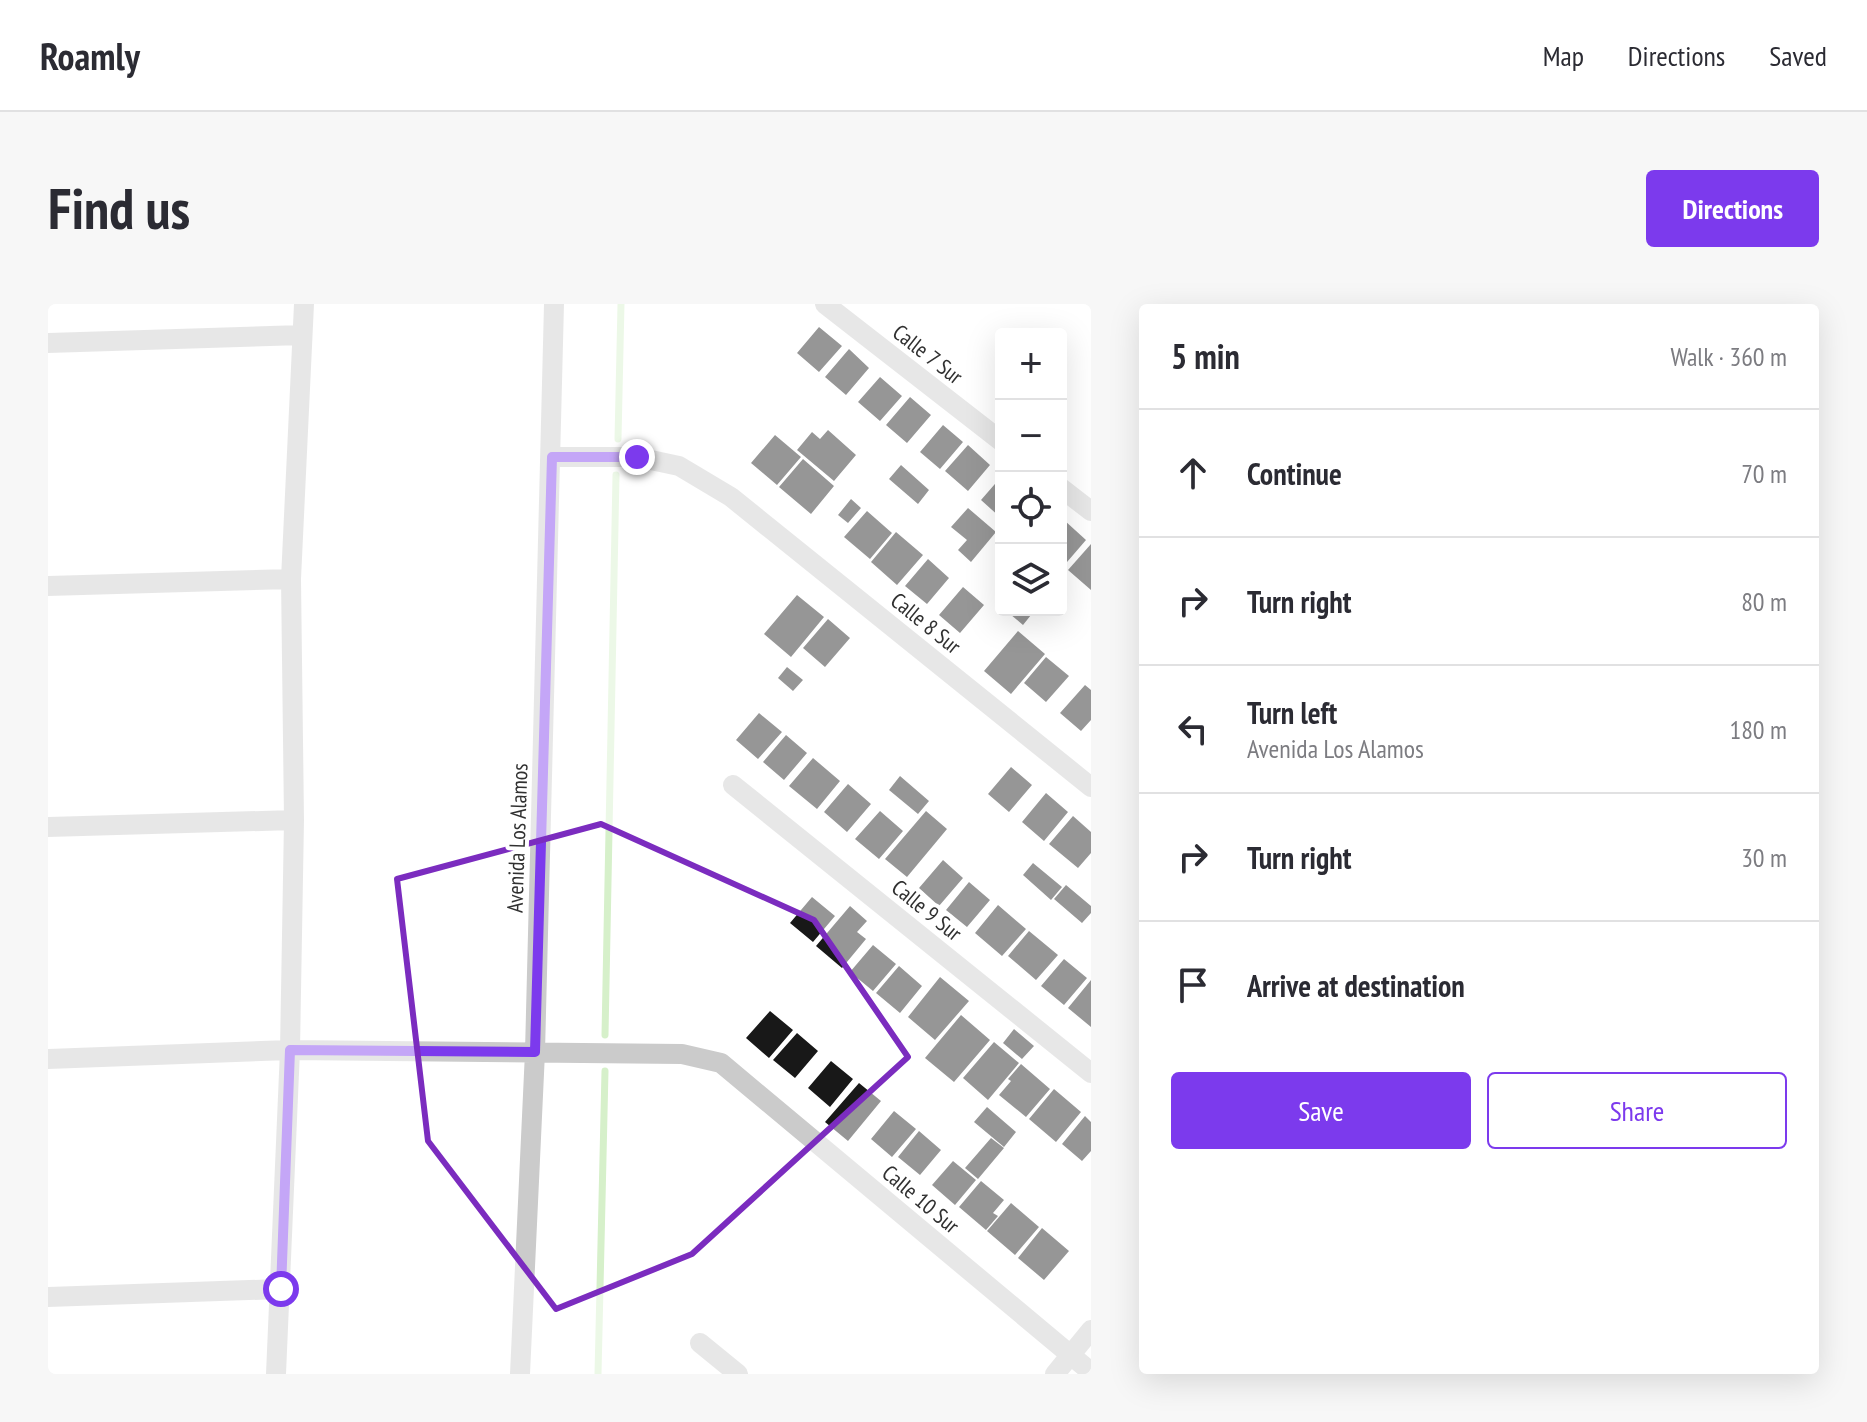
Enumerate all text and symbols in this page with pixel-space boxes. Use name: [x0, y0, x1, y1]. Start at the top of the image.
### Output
text: Roamly: [40, 31, 140, 80]
text: Map: [1543, 37, 1584, 74]
text: Directions: [1628, 37, 1725, 74]
text: Saved: [1769, 37, 1827, 74]
button: Directions: [1646, 170, 1819, 247]
text: Find us: [48, 172, 190, 244]
street label: Calle 7 Sur: [887, 318, 969, 390]
map controls: [995, 328, 1067, 616]
button: +: [995, 328, 1067, 400]
text: 5 min: [1171, 334, 1240, 378]
text: Walk · 360 m: [1670, 340, 1787, 373]
button: −: [995, 400, 1067, 472]
route end: [619, 439, 655, 475]
icon: ahead: [1171, 451, 1215, 495]
text: Continue: [1247, 454, 1342, 493]
text: 70 m: [1741, 457, 1787, 490]
button: locate: [995, 472, 1067, 544]
button: layers: [995, 544, 1067, 616]
icon: right: [1171, 579, 1215, 623]
text: Turn right: [1247, 582, 1351, 621]
text: 80 m: [1741, 585, 1787, 618]
street label: Calle 8 Sur: [885, 586, 967, 660]
text: Turn left: [1247, 693, 1337, 732]
icon: left: [1171, 707, 1215, 751]
text: 180 m: [1729, 713, 1787, 746]
text: Avenida Los Alamos: [1247, 732, 1424, 765]
street label: Avenida Los Alamos: [500, 763, 534, 913]
icon: right: [1171, 835, 1215, 879]
text: Turn right: [1247, 838, 1351, 877]
text: 30 m: [1741, 841, 1787, 874]
street label: Calle 9 Sur: [886, 873, 968, 947]
icon: arrive: [1171, 963, 1215, 1007]
text: Arrive at destination: [1247, 966, 1465, 1005]
button: Save: [1171, 1072, 1471, 1149]
button: Share: [1487, 1072, 1787, 1149]
street label: Calle 10 Sur: [877, 1159, 965, 1239]
route start: [263, 1271, 299, 1307]

